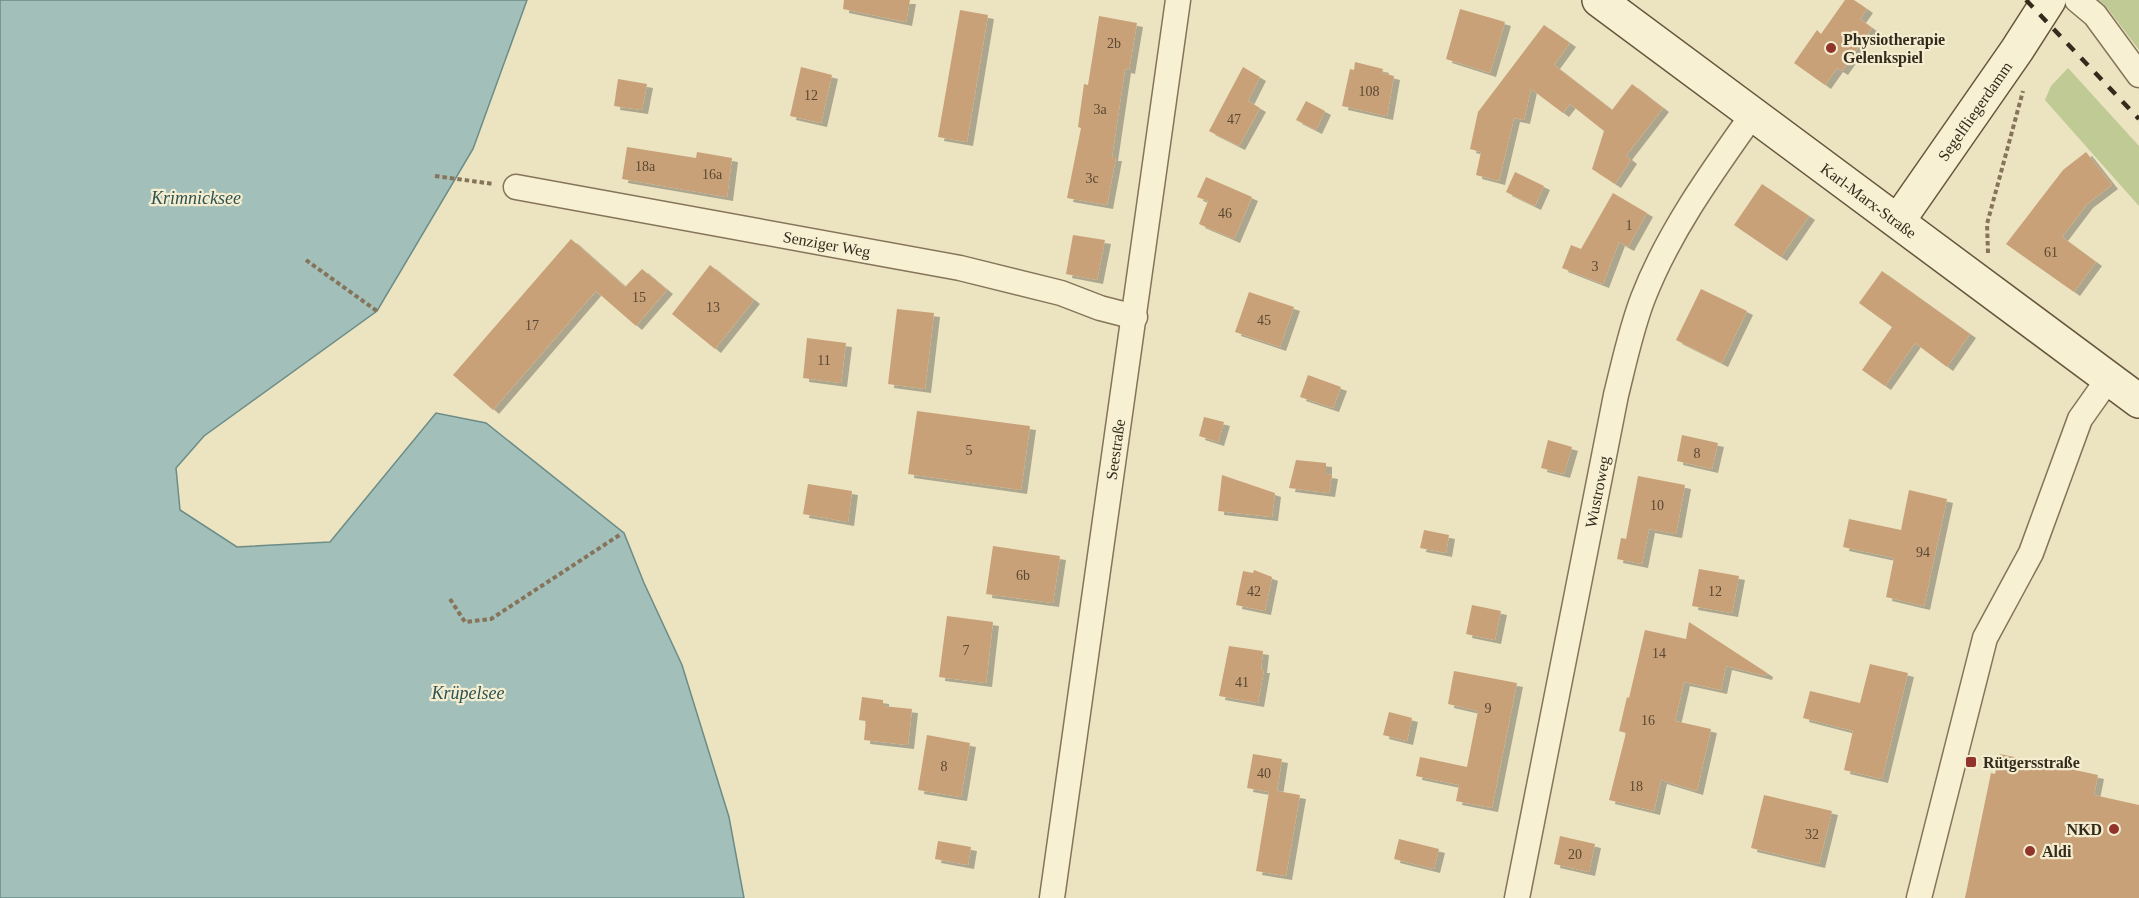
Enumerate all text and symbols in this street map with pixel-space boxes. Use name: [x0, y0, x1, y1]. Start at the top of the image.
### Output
place label: Physiotherapie Gelenkspiel: [1843, 31, 1945, 67]
house number: 2b: [1107, 36, 1121, 51]
marker: Physiotherapie Gelenkspiel: [1824, 41, 1838, 55]
street label: Segelfliegerdamm: [1934, 58, 2016, 164]
house number: 108: [1359, 84, 1380, 99]
house number: 12: [804, 88, 818, 103]
house number: 3a: [1093, 102, 1107, 117]
house number: 47: [1227, 112, 1241, 127]
house number: 18a: [635, 159, 656, 174]
street label: Karl-Marx-Straße: [1817, 160, 1920, 242]
house number: 16a: [702, 167, 723, 182]
house number: 3c: [1085, 171, 1099, 186]
water label: Krimnicksee: [150, 188, 241, 208]
house number: 46: [1218, 206, 1232, 221]
house number: 1: [1626, 218, 1633, 233]
street label: Senziger Weg: [782, 228, 872, 262]
house number: 61: [2044, 245, 2058, 260]
house number: 3: [1592, 259, 1599, 274]
house number: 15: [632, 290, 646, 305]
house number: 13: [706, 300, 720, 315]
house number: 45: [1257, 313, 1271, 328]
house number: 17: [525, 318, 539, 333]
house number: 11: [817, 353, 831, 368]
street label: Seestraße: [1103, 418, 1128, 481]
house number: 5: [966, 443, 973, 458]
house number: 8: [1694, 446, 1701, 461]
street label: Wustroweg: [1582, 454, 1614, 529]
house number: 10: [1650, 498, 1664, 513]
house number: 94: [1916, 545, 1930, 560]
house number: 6b: [1016, 568, 1030, 583]
house number: 42: [1247, 584, 1261, 599]
house number: 12: [1708, 584, 1722, 599]
house number: 7: [963, 643, 970, 658]
house number: 14: [1652, 646, 1666, 661]
house number: 41: [1235, 675, 1249, 690]
water label: Krüpelsee: [431, 683, 505, 703]
house number: 9: [1485, 701, 1492, 716]
house number: 16: [1641, 713, 1655, 728]
place label: Rütgersstraße: [1983, 754, 2080, 772]
marker: Rütgersstraße: [1964, 755, 1978, 769]
house number: 8: [941, 759, 948, 774]
house number: 40: [1257, 766, 1271, 781]
house number: 18: [1629, 779, 1643, 794]
place label: NKD: [2066, 821, 2102, 838]
marker: NKD: [2107, 822, 2121, 836]
house number: 32: [1805, 827, 1819, 842]
place label: Aldi: [2042, 843, 2072, 860]
marker: Aldi: [2023, 844, 2037, 858]
house number: 20: [1568, 847, 1582, 862]

